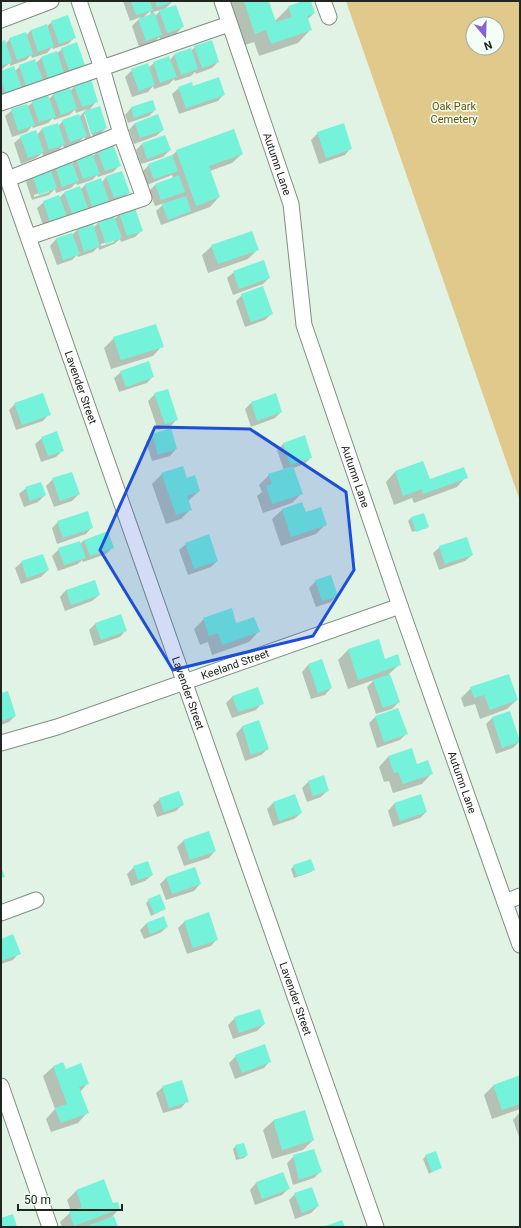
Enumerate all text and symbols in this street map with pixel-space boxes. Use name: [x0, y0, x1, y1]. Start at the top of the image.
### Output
north arrow: [465, 16, 505, 56]
text: N: [482, 38, 494, 52]
park label: Oak Park Cemetery: [431, 100, 478, 126]
street label: Autumn Lane: [260, 131, 294, 197]
street label: Lavender Street: [62, 349, 99, 426]
street label: Autumn Lane: [339, 444, 372, 510]
street label: Keeland Street: [199, 647, 271, 683]
street label: Lavender Street: [169, 655, 207, 732]
street label: Autumn Lane: [445, 750, 479, 815]
street label: Lavender Street: [276, 961, 314, 1038]
scale bar: [18, 1186, 122, 1212]
text: 50 m: [24, 1193, 51, 1207]

